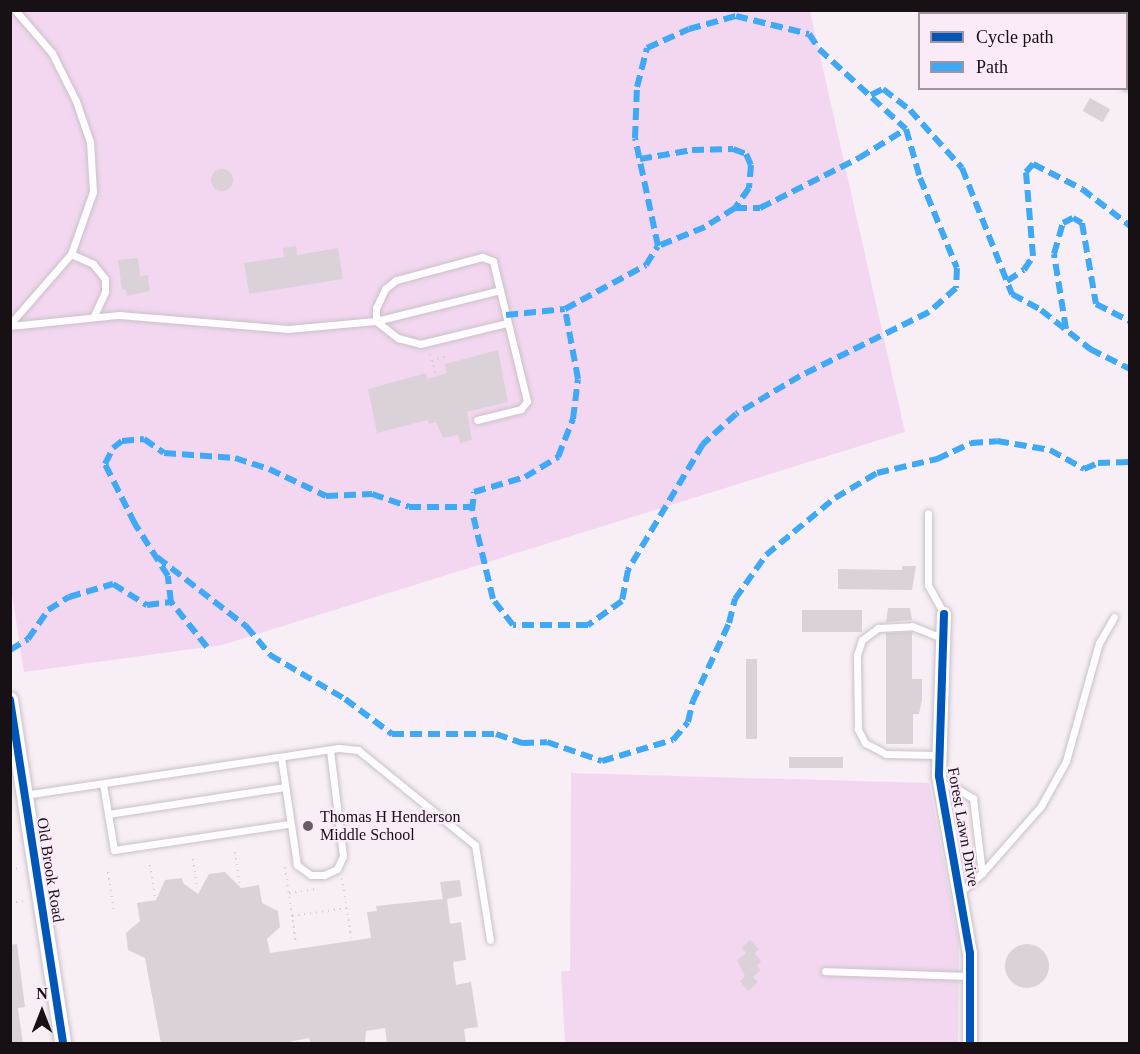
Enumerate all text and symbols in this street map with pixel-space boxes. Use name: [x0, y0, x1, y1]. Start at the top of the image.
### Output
legend: [918, 12, 1128, 90]
text: Cycle path: [976, 27, 1053, 47]
text: Path: [976, 57, 1008, 77]
street label: Forest Lawn Drive: [943, 766, 983, 888]
place label: Thomas H Henderson Middle School: [320, 807, 460, 845]
street label: Old Brook Road: [32, 816, 68, 924]
marker: Thomas H Henderson Middle School: [301, 819, 315, 833]
north arrow: [12, 982, 72, 1042]
text: N: [36, 985, 48, 1002]

